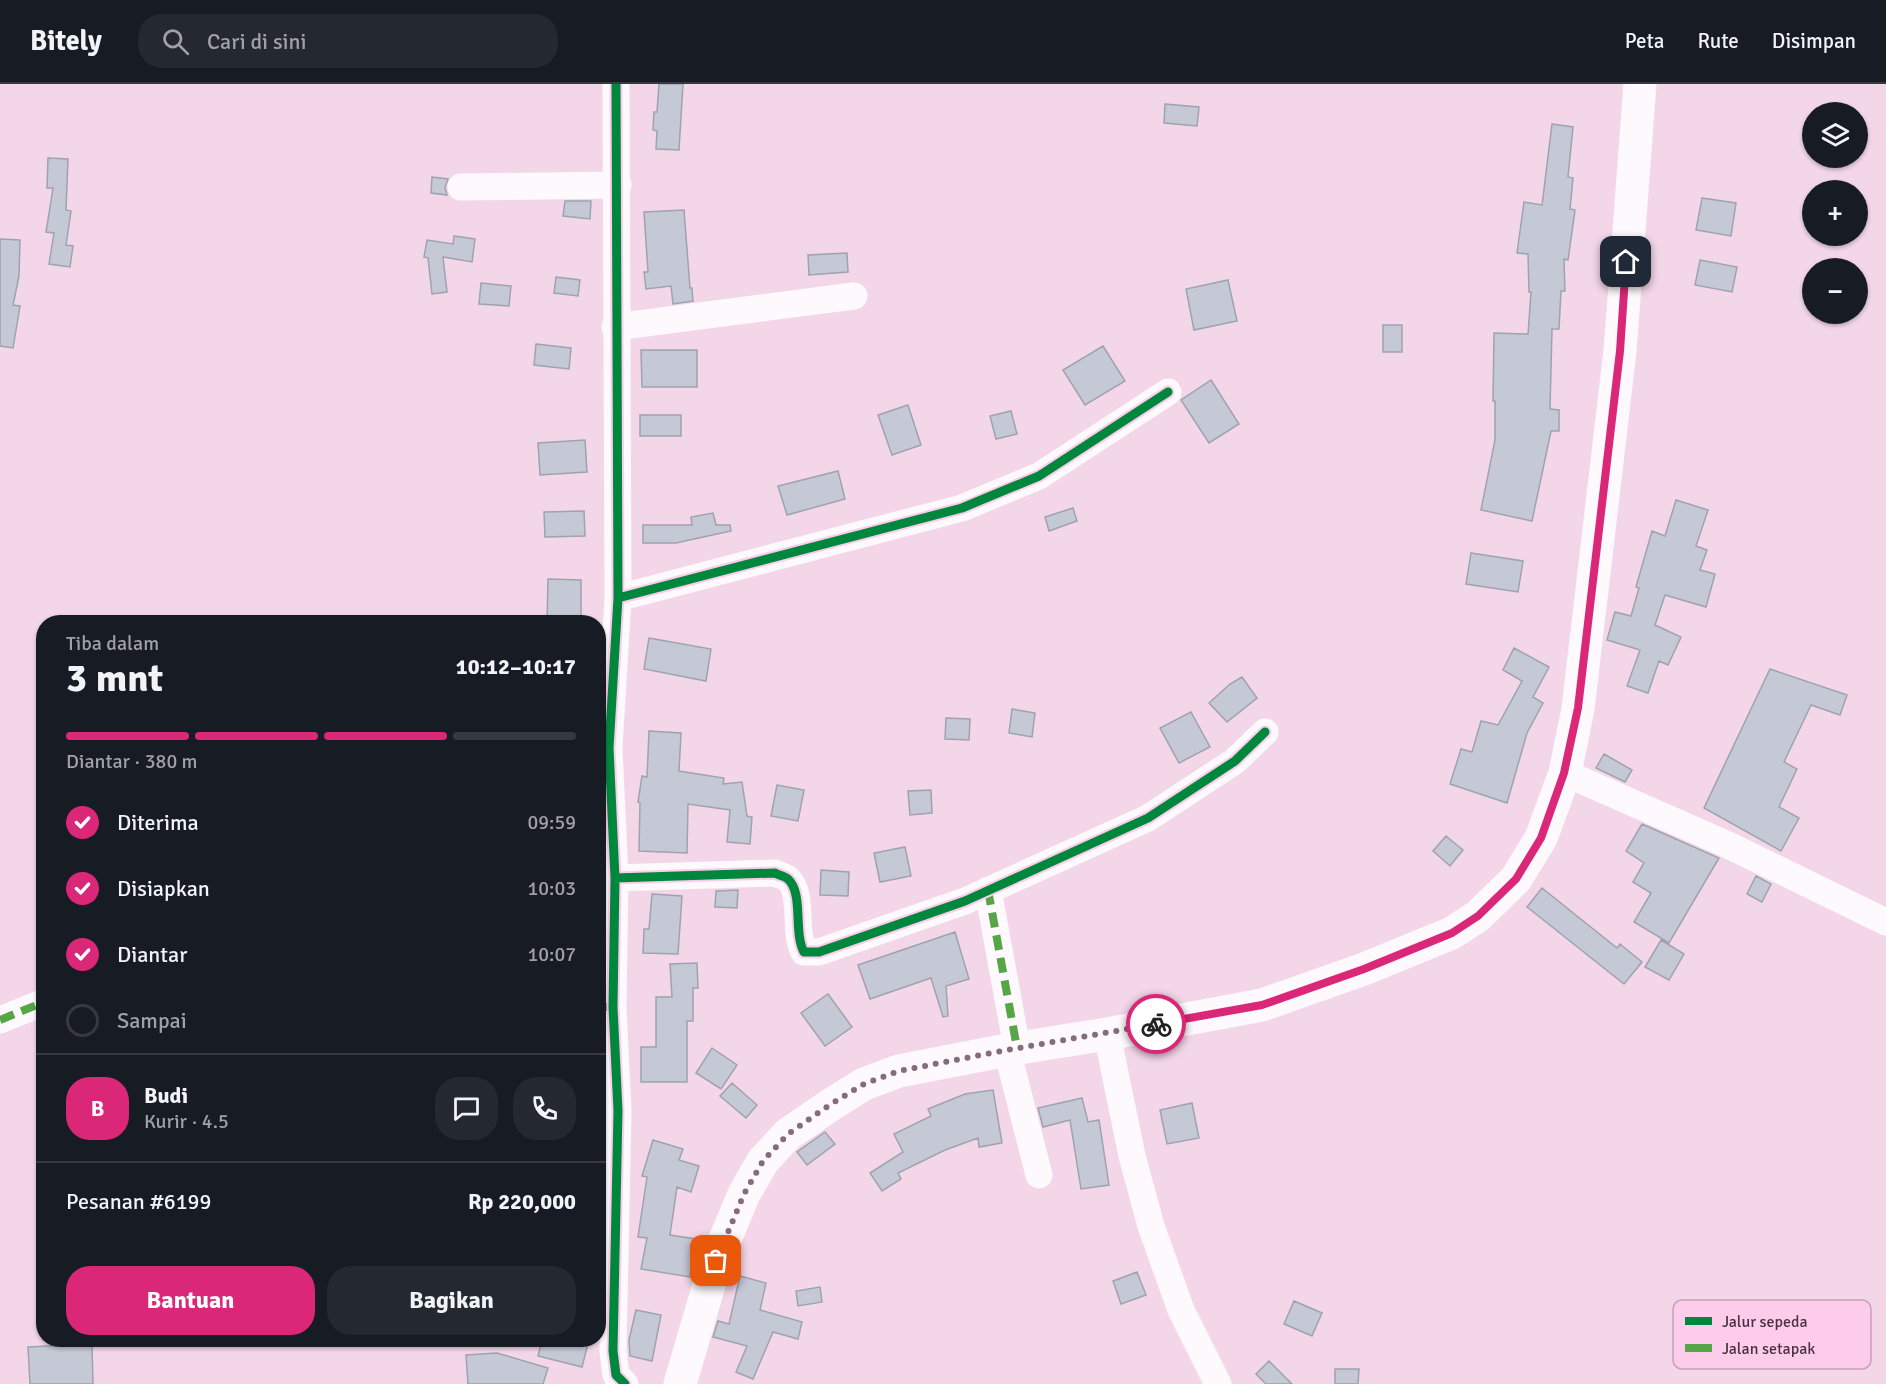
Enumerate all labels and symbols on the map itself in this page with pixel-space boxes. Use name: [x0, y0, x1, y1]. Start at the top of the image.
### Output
pin: [1600, 236, 1651, 287]
courier: [1126, 994, 1186, 1054]
pin: [690, 1235, 741, 1286]
legend: [1673, 1300, 1871, 1369]
text: Jalur sepeda: [1722, 1312, 1808, 1332]
text: Jalan setapak: [1722, 1339, 1815, 1359]

